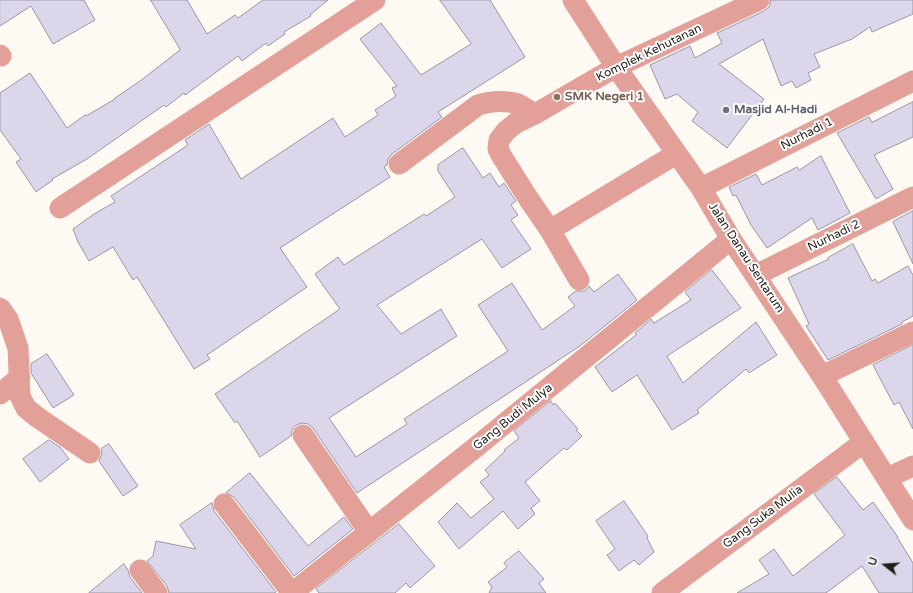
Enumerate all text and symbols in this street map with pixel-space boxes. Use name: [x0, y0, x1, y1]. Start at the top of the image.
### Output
street label: Komplek Kehutanan: [594, 21, 704, 85]
place label: SMK Negeri 1: [565, 90, 644, 104]
marker: SMK Negeri 1: [552, 92, 562, 102]
place label: Masjid Al-Hadi: [734, 103, 817, 117]
marker: Masjid Al-Hadi: [721, 105, 731, 115]
street label: Nurhadi 1: [778, 115, 836, 153]
street label: Jalan Danau Sentarum: [705, 200, 787, 316]
street label: Nurhadi 2: [805, 217, 863, 255]
street label: Gang Budi Mulya: [470, 381, 556, 453]
street label: Gang Suka Mulia: [720, 482, 806, 552]
north arrow: [865, 545, 905, 585]
text: U: [866, 555, 880, 567]

